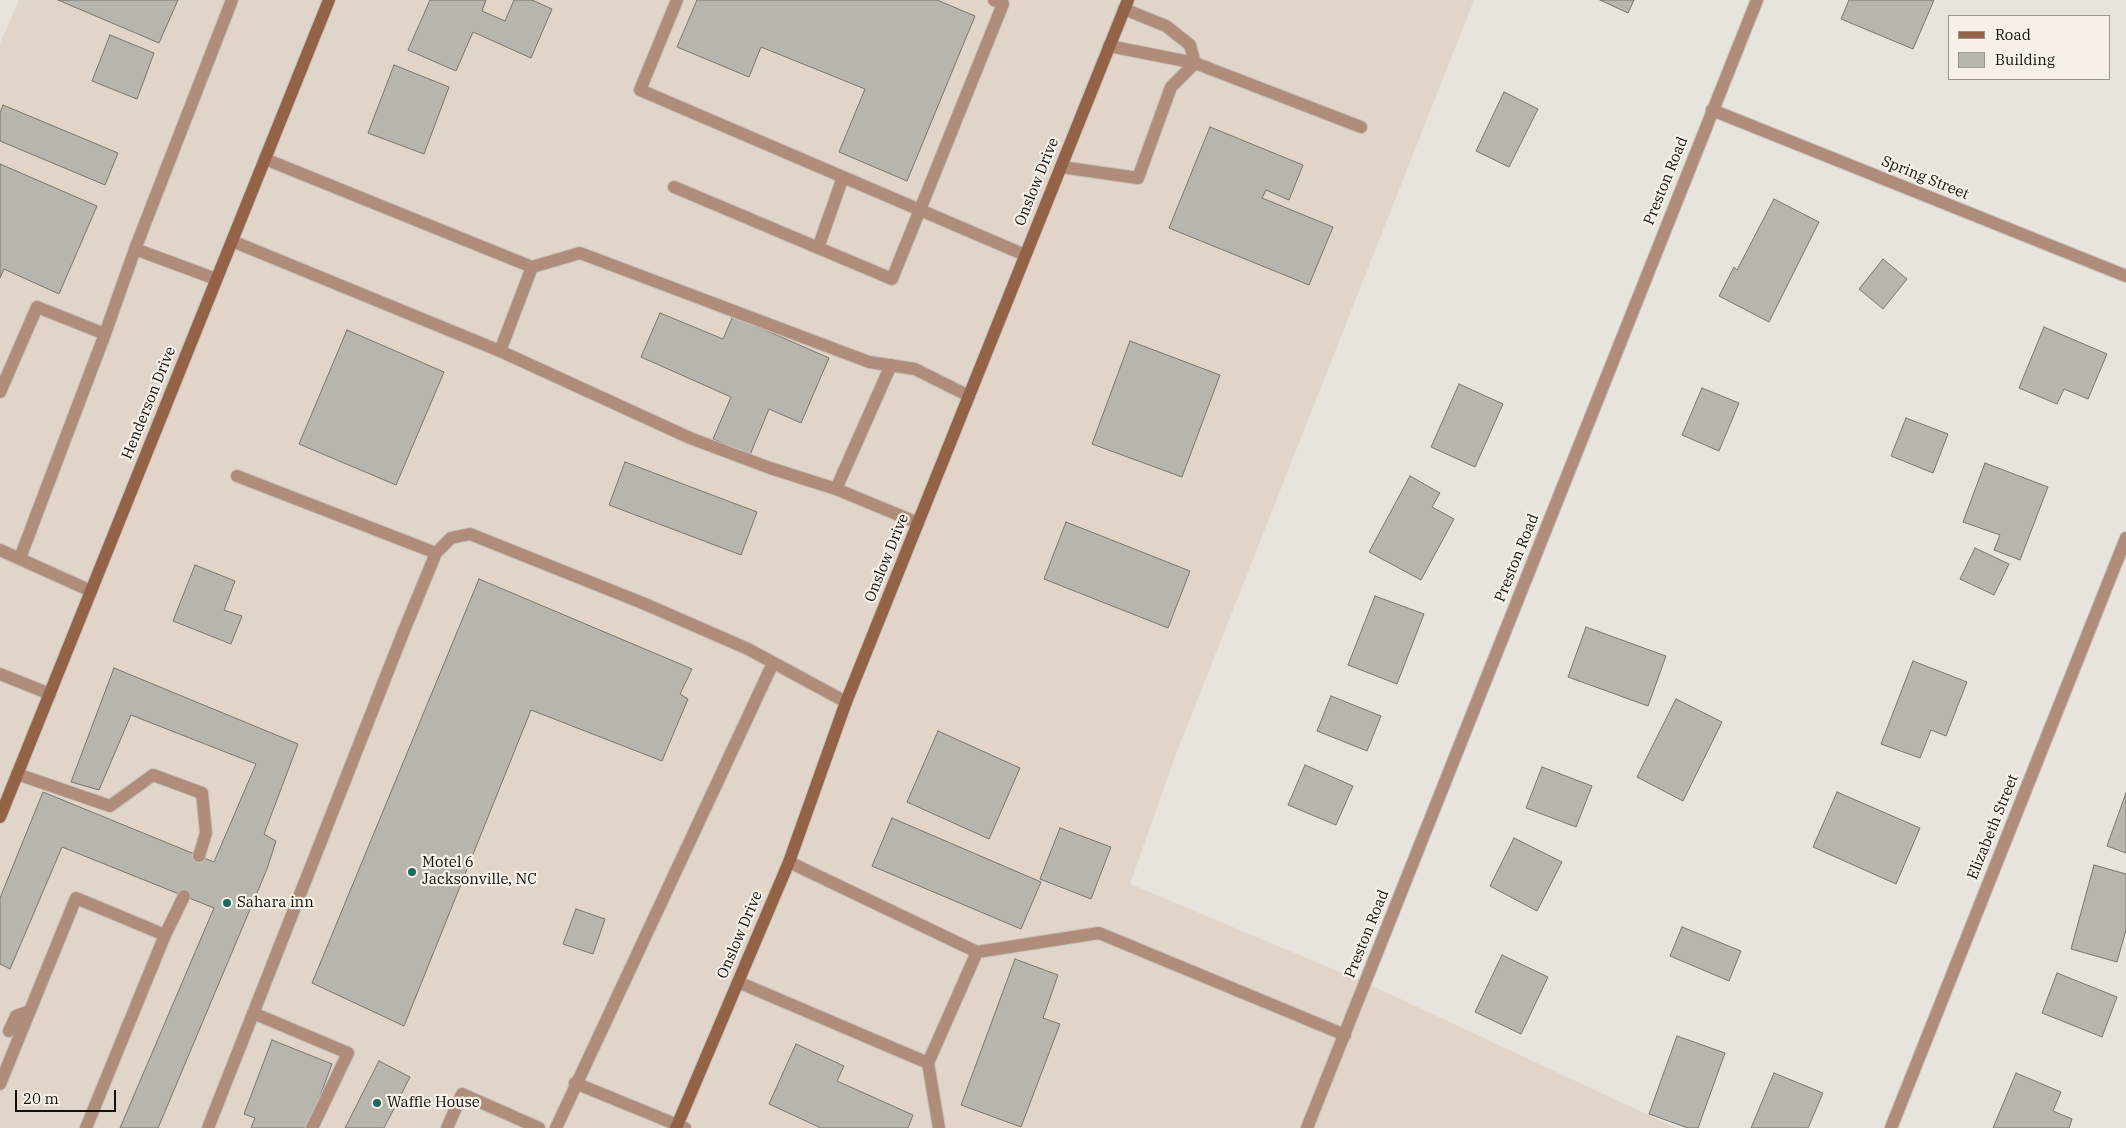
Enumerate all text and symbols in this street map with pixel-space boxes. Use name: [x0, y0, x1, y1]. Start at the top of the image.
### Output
legend: [1948, 15, 2111, 80]
text: Road: [1995, 25, 2031, 44]
text: Building: [1995, 50, 2055, 69]
street label: Preston Road: [1640, 134, 1692, 228]
street label: Onslow Drive: [1011, 135, 1063, 229]
street label: Spring Street: [1879, 152, 1971, 204]
street label: Henderson Drive: [118, 344, 180, 462]
street label: Onslow Drive: [861, 511, 913, 605]
street label: Preston Road: [1491, 511, 1543, 605]
street label: Elizabeth Street: [1964, 772, 2022, 882]
place label: Motel 6 Jacksonville, NC: [422, 854, 537, 889]
marker: Motel 6 Jacksonville, NC: [406, 866, 418, 878]
street label: Preston Road: [1341, 887, 1393, 981]
street label: Onslow Drive: [713, 888, 767, 982]
place label: Sahara inn: [237, 894, 314, 912]
marker: Sahara inn: [221, 897, 233, 909]
scale bar: [18, 1080, 119, 1112]
text: 20 m: [23, 1089, 59, 1108]
place label: Waffle House: [387, 1094, 480, 1112]
marker: Waffle House: [371, 1097, 383, 1109]

